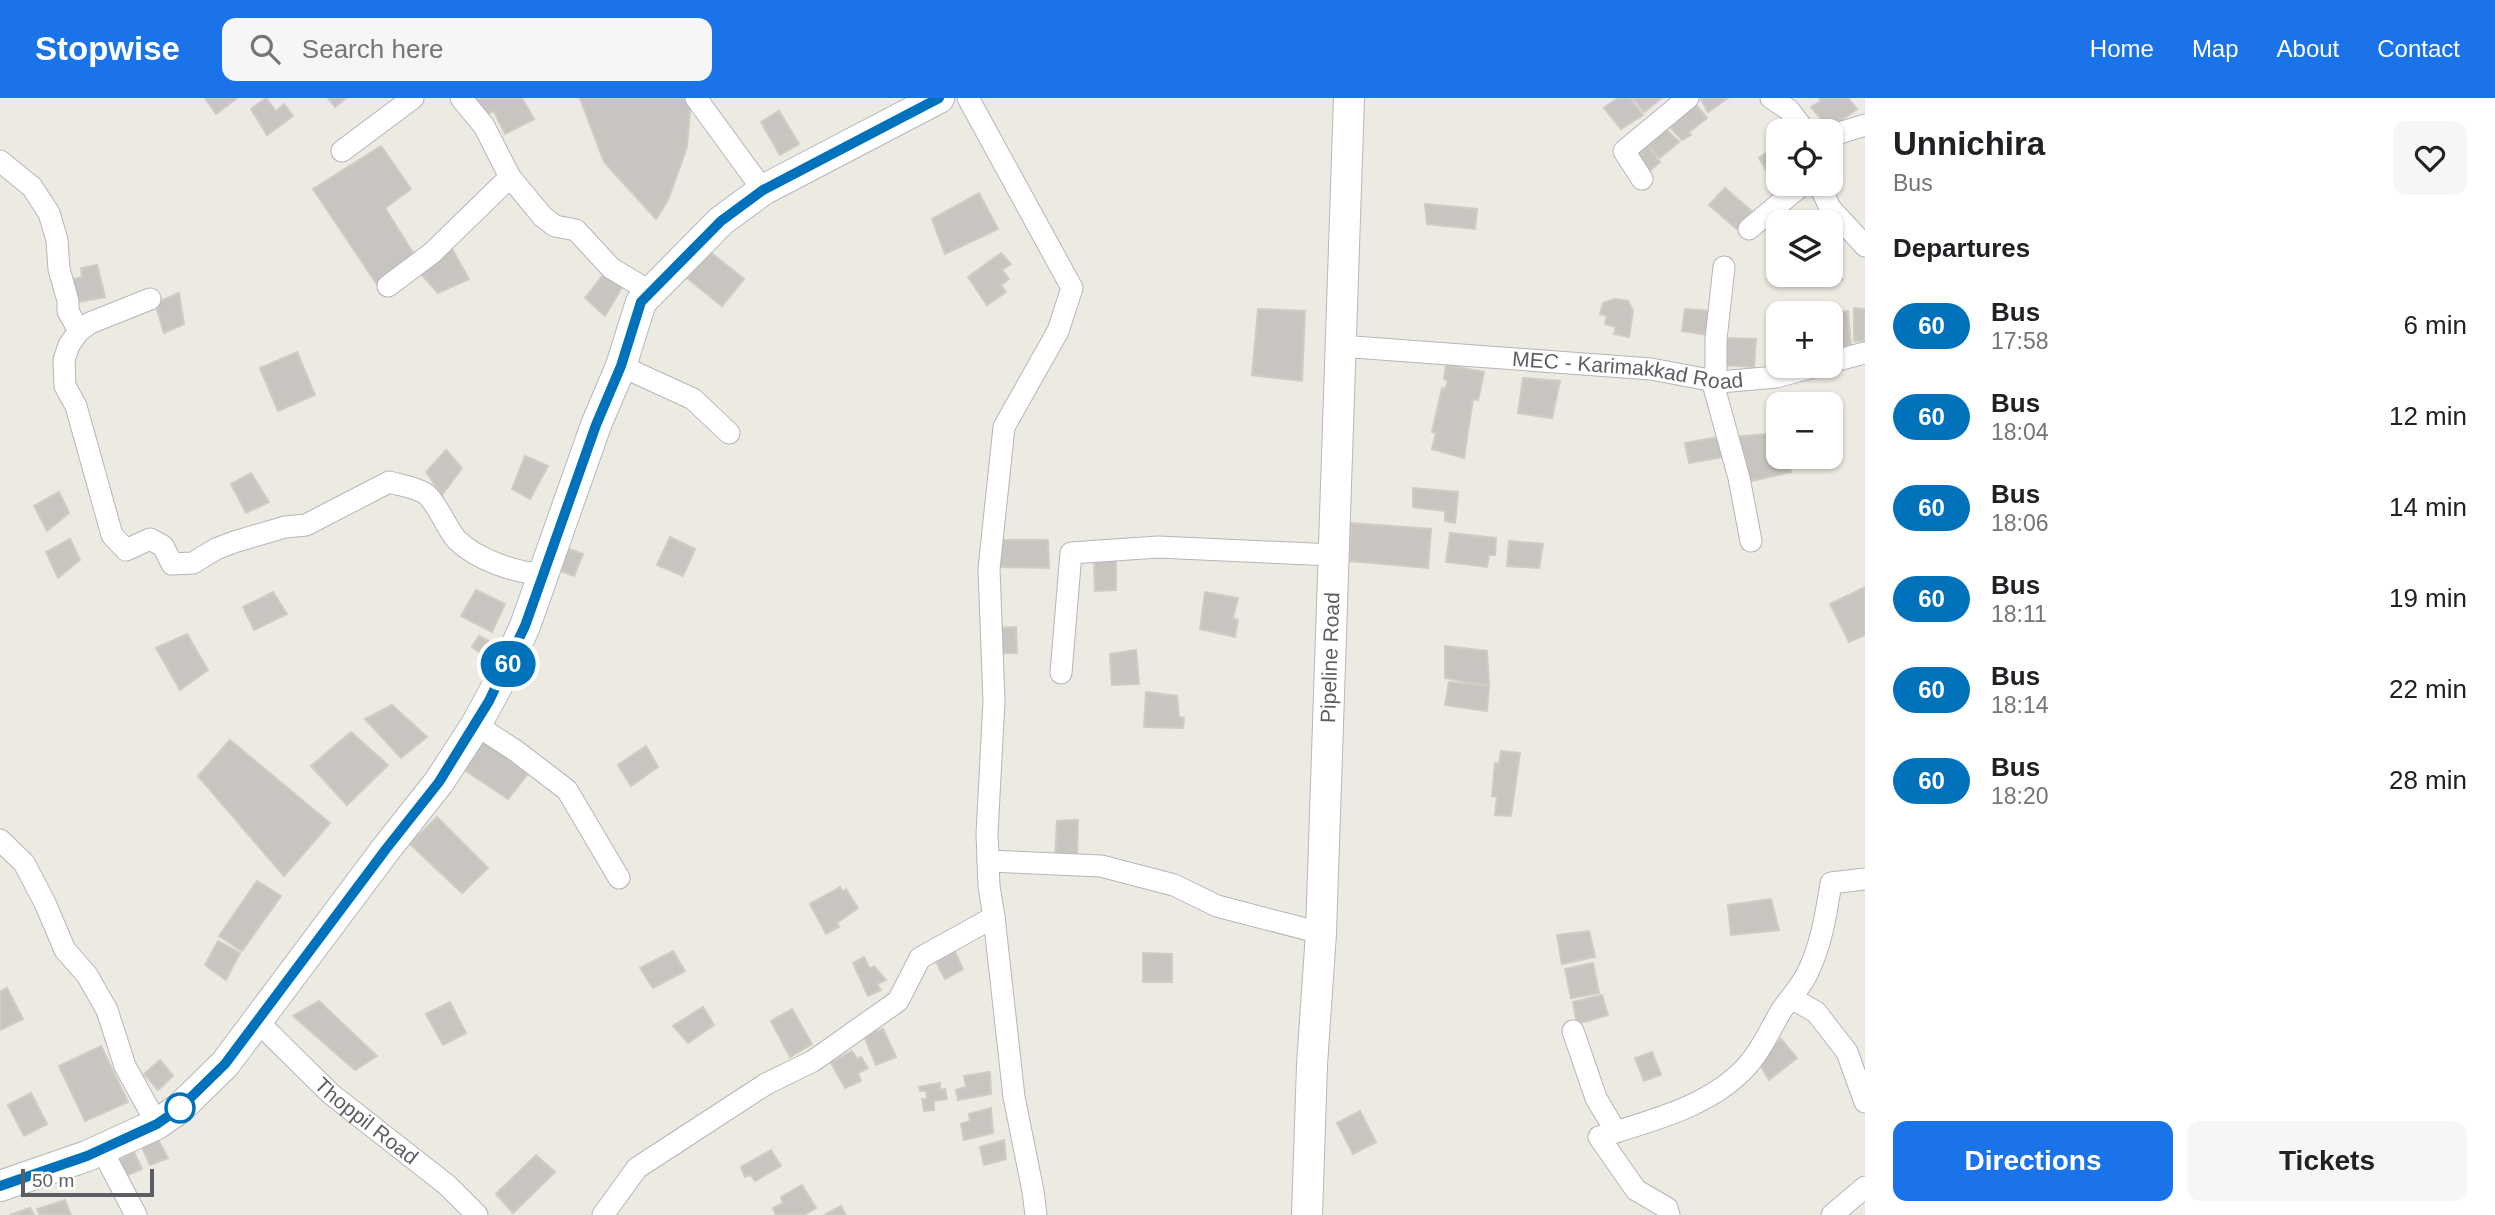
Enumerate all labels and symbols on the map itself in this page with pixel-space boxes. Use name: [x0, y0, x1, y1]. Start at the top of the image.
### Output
street label: MEC - Karimakkad Road: [1512, 347, 1744, 393]
street label: Pipeline Road: [1316, 592, 1343, 723]
line badge: 60: [476, 641, 540, 687]
street label: Thoppil Road: [310, 1073, 423, 1169]
unlabelled marker: [165, 1093, 195, 1123]
scale bar: [21, 1166, 154, 1198]

